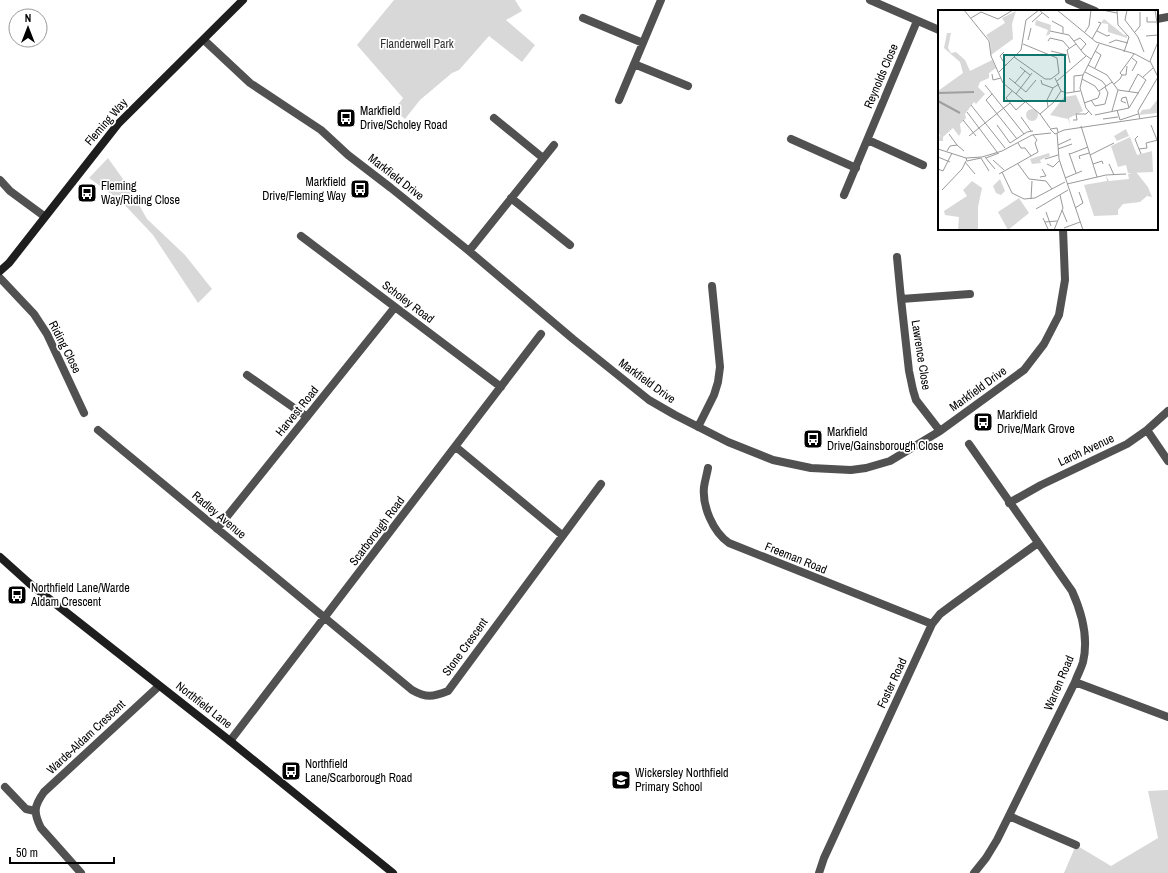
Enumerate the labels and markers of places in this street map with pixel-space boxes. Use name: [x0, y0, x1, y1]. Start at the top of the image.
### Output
place label: Markfield Drive/Scholey Road: [360, 103, 448, 133]
bus stop icon: Markfield Drive/Scholey Road: [335, 107, 357, 129]
place label: Markfield Drive/Fleming Way: [262, 174, 346, 204]
place label: Fleming Way/Riding Close: [101, 178, 180, 208]
bus stop icon: Markfield Drive/Fleming Way: [349, 178, 371, 200]
bus stop icon: Fleming Way/Riding Close: [76, 182, 98, 204]
place label: Markfield Drive/Mark Grove: [997, 407, 1075, 437]
bus stop icon: Markfield Drive/Mark Grove: [972, 411, 994, 433]
place label: Markfield Drive/Gainsborough Close: [827, 424, 944, 454]
bus stop icon: Markfield Drive/Gainsborough Close: [802, 428, 824, 450]
place label: Northfield Lane/Warde Aldam Crescent: [30, 580, 130, 610]
bus stop icon: Northfield Lane/Warde Aldam Crescent: [6, 584, 28, 606]
place label: Northfield Lane/Scarborough Road: [305, 756, 412, 786]
bus stop icon: Northfield Lane/Scarborough Road: [280, 760, 302, 782]
place label: Wickersley Northfield Primary School: [635, 765, 729, 795]
school or university icon: Wickersley Northfield Primary School: [610, 769, 632, 791]

